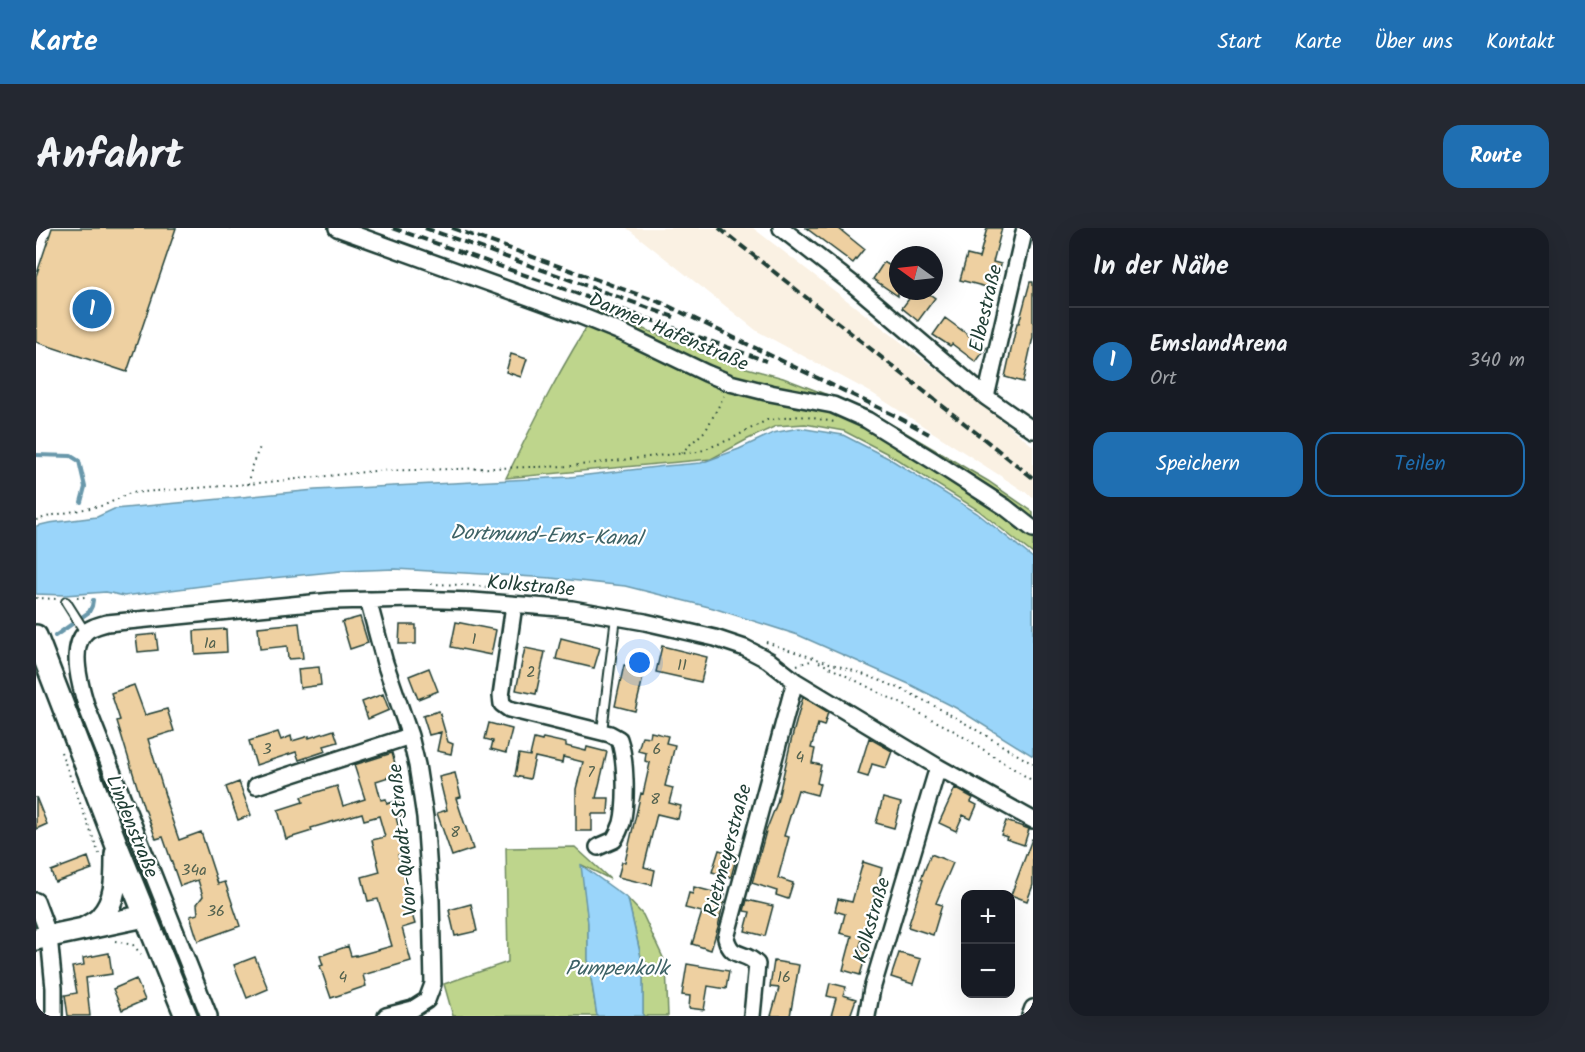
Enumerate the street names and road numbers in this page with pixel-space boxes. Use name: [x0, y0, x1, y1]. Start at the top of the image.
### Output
street label: Elbestraße: [961, 261, 1013, 355]
street label: Darmer Hafenstraße: [583, 285, 753, 381]
street label: Kolkstraße: [486, 567, 576, 607]
street label: Von-Quadt-Straße: [380, 762, 428, 918]
street label: Lindenstraße: [96, 770, 166, 883]
street label: Rietmeyerstraße: [696, 781, 762, 920]
street label: Kolkstraße: [845, 874, 900, 967]

